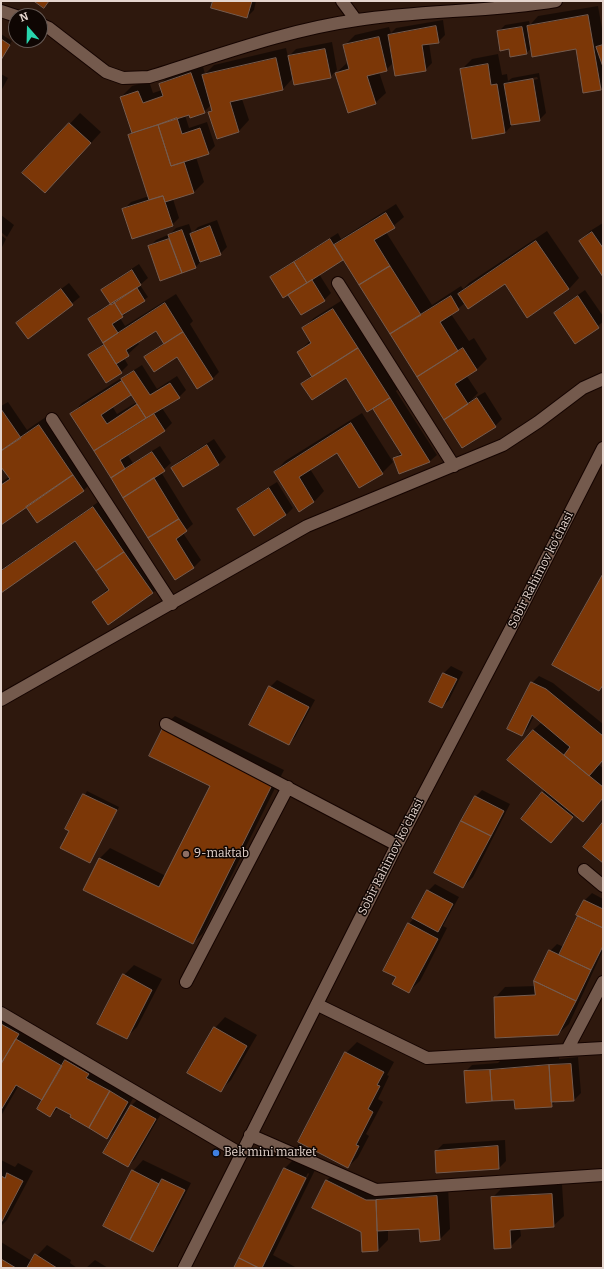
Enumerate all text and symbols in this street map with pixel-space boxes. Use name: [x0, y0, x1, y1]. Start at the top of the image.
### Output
north arrow: [8, 8, 48, 48]
text: N: [18, 10, 30, 25]
street label: Sobir Rahimov ko'chasi: [505, 509, 577, 631]
street label: Sobir Rahimov ko'chasi: [355, 796, 427, 918]
place label: 9-maktab: [194, 847, 249, 861]
marker: 9-maktab: [181, 849, 191, 859]
place label: Bek mini market: [224, 1146, 316, 1160]
marker: Bek mini market: [211, 1148, 221, 1158]

